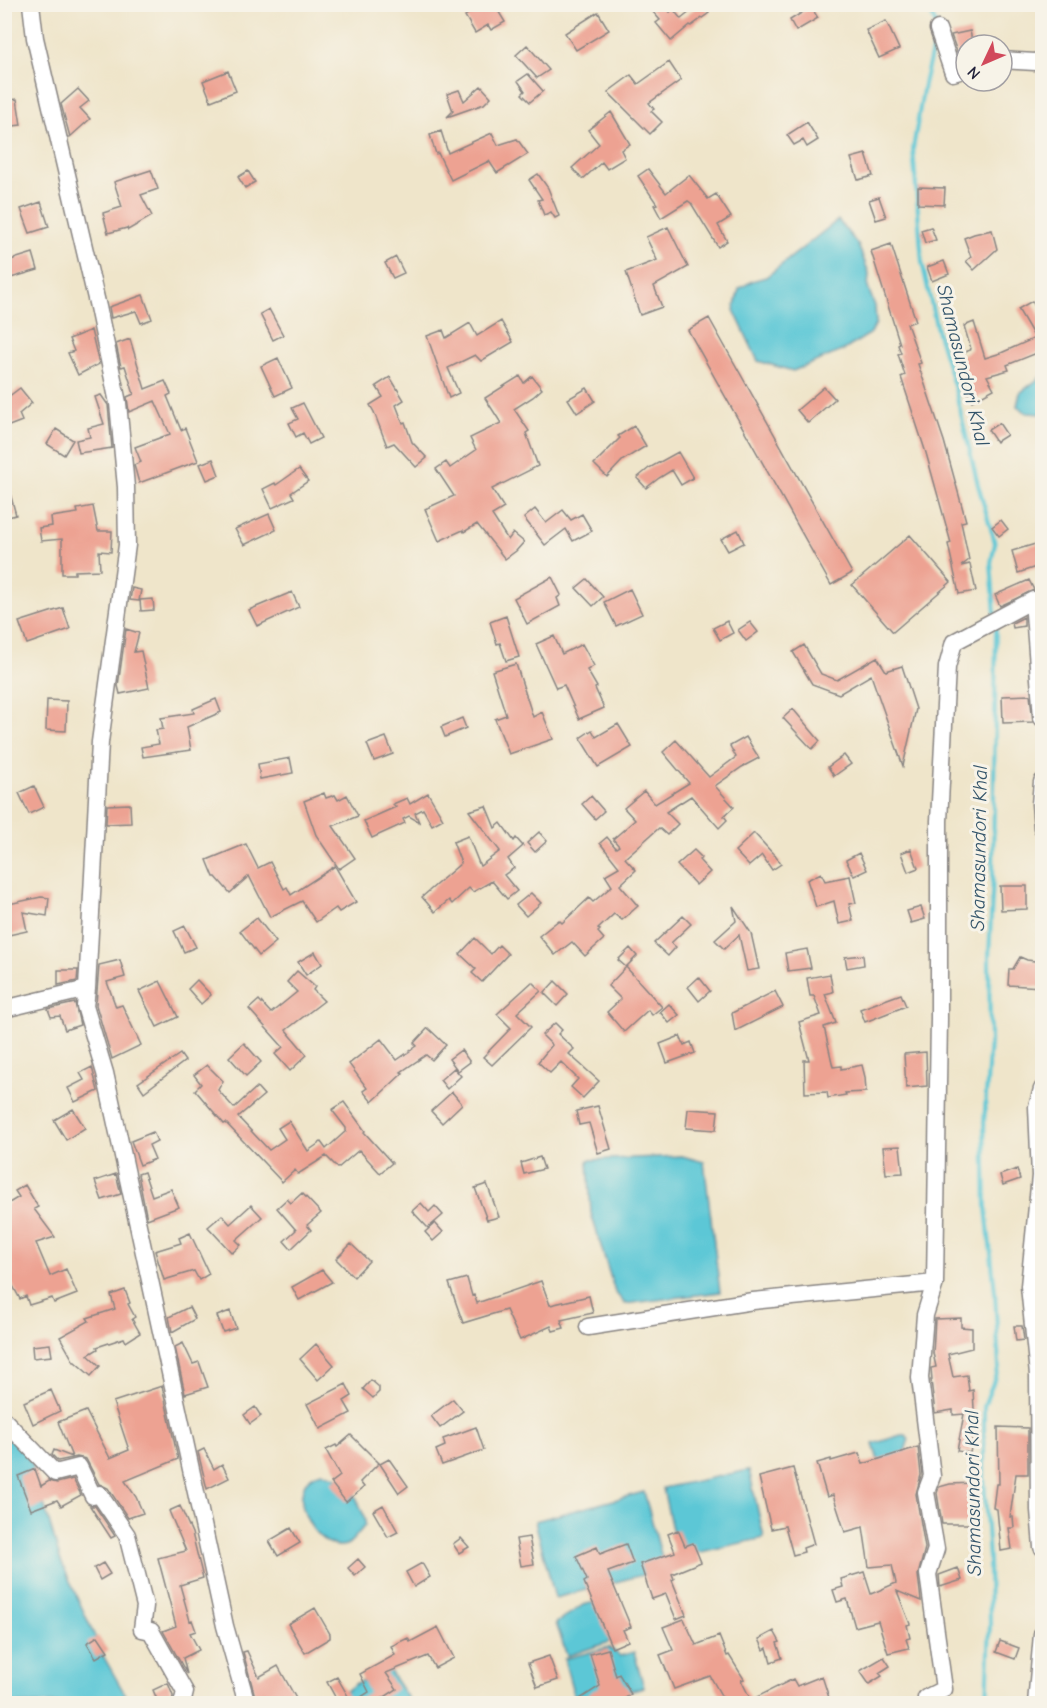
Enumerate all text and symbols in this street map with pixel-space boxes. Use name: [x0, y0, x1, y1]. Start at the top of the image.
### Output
north arrow: [954, 33, 1014, 93]
text: N: [964, 63, 984, 83]
water label: Shamasundori Khal: [932, 282, 994, 449]
water label: Shamasundori Khal: [966, 764, 992, 931]
water label: Shamasundori Khal: [960, 1409, 986, 1576]

